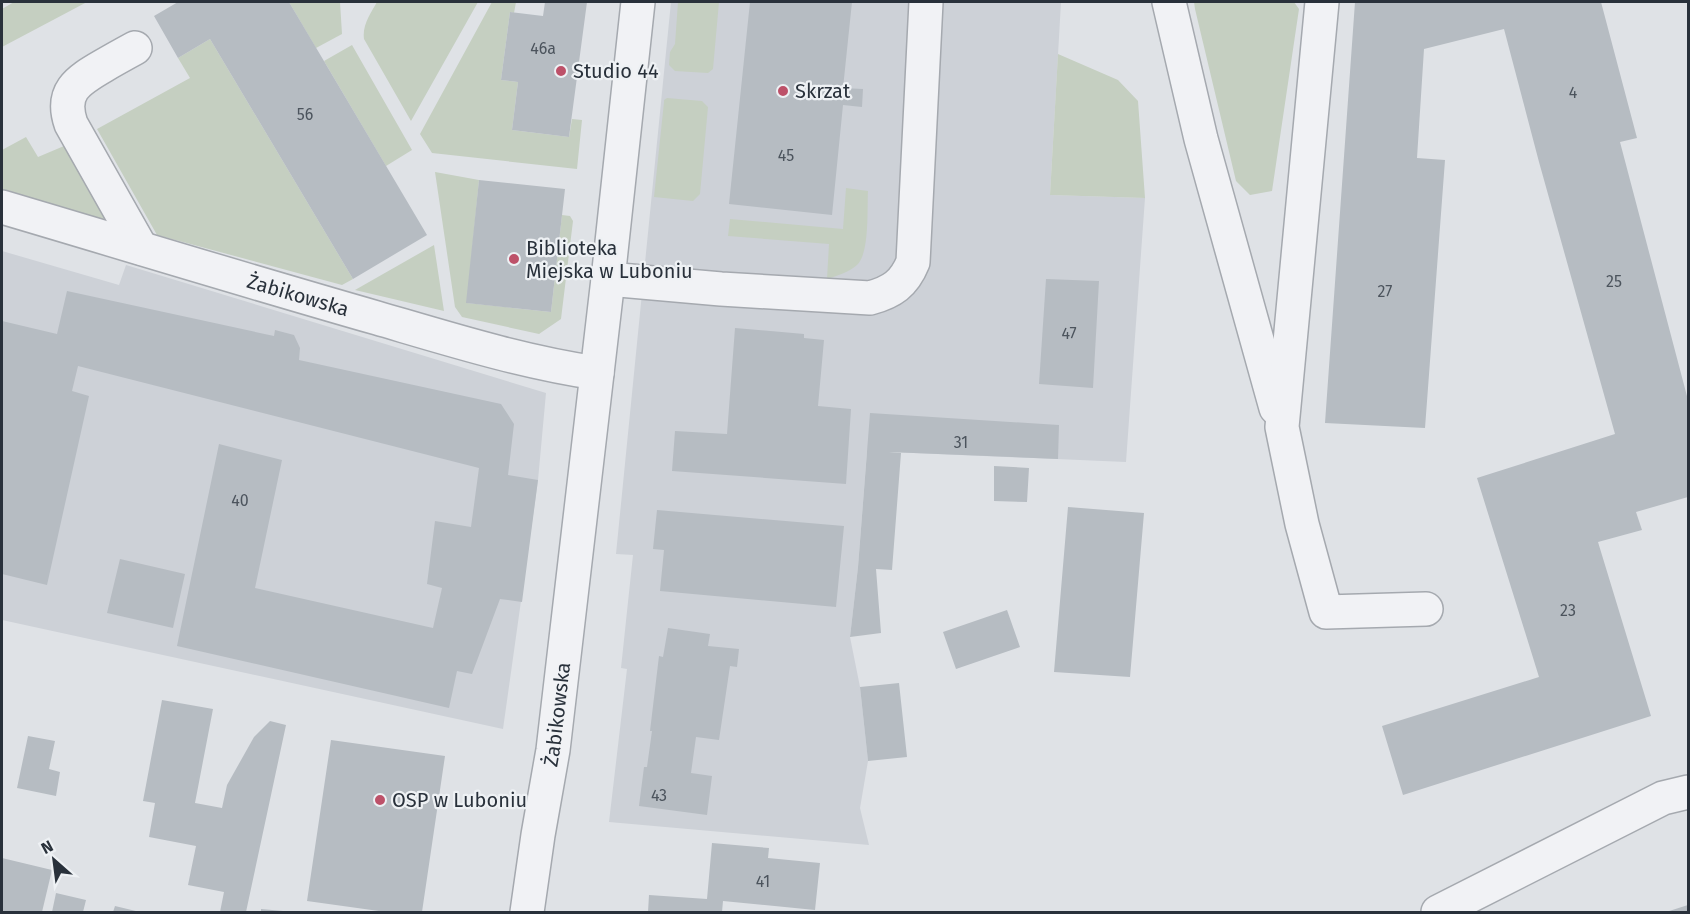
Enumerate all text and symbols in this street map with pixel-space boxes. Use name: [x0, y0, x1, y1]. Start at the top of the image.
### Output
house number: 46a: [530, 39, 556, 58]
place label: Studio 44: [573, 59, 659, 83]
marker: Studio 44: [554, 64, 568, 78]
place label: Skrzat: [795, 79, 851, 103]
house number: 4: [1569, 83, 1578, 102]
marker: Skrzat: [776, 84, 790, 98]
house number: 56: [297, 105, 313, 124]
house number: 45: [778, 146, 794, 165]
place label: Biblioteka Miejska w Luboniu: [526, 236, 693, 283]
marker: Biblioteka Miejska w Luboniu: [507, 252, 521, 266]
street label: Żabikowska: [244, 269, 352, 321]
house number: 25: [1606, 272, 1622, 291]
house number: 27: [1378, 282, 1392, 301]
house number: 47: [1061, 324, 1077, 343]
house number: 31: [954, 433, 968, 452]
house number: 40: [231, 491, 249, 510]
house number: 23: [1560, 601, 1576, 620]
street label: Żabikowska: [538, 661, 575, 768]
house number: 43: [651, 786, 667, 805]
place label: OSP w Luboniu: [392, 788, 527, 812]
marker: OSP w Luboniu: [373, 793, 387, 807]
north arrow: [24, 830, 84, 890]
text: N: [38, 836, 56, 858]
house number: 41: [756, 872, 770, 891]

